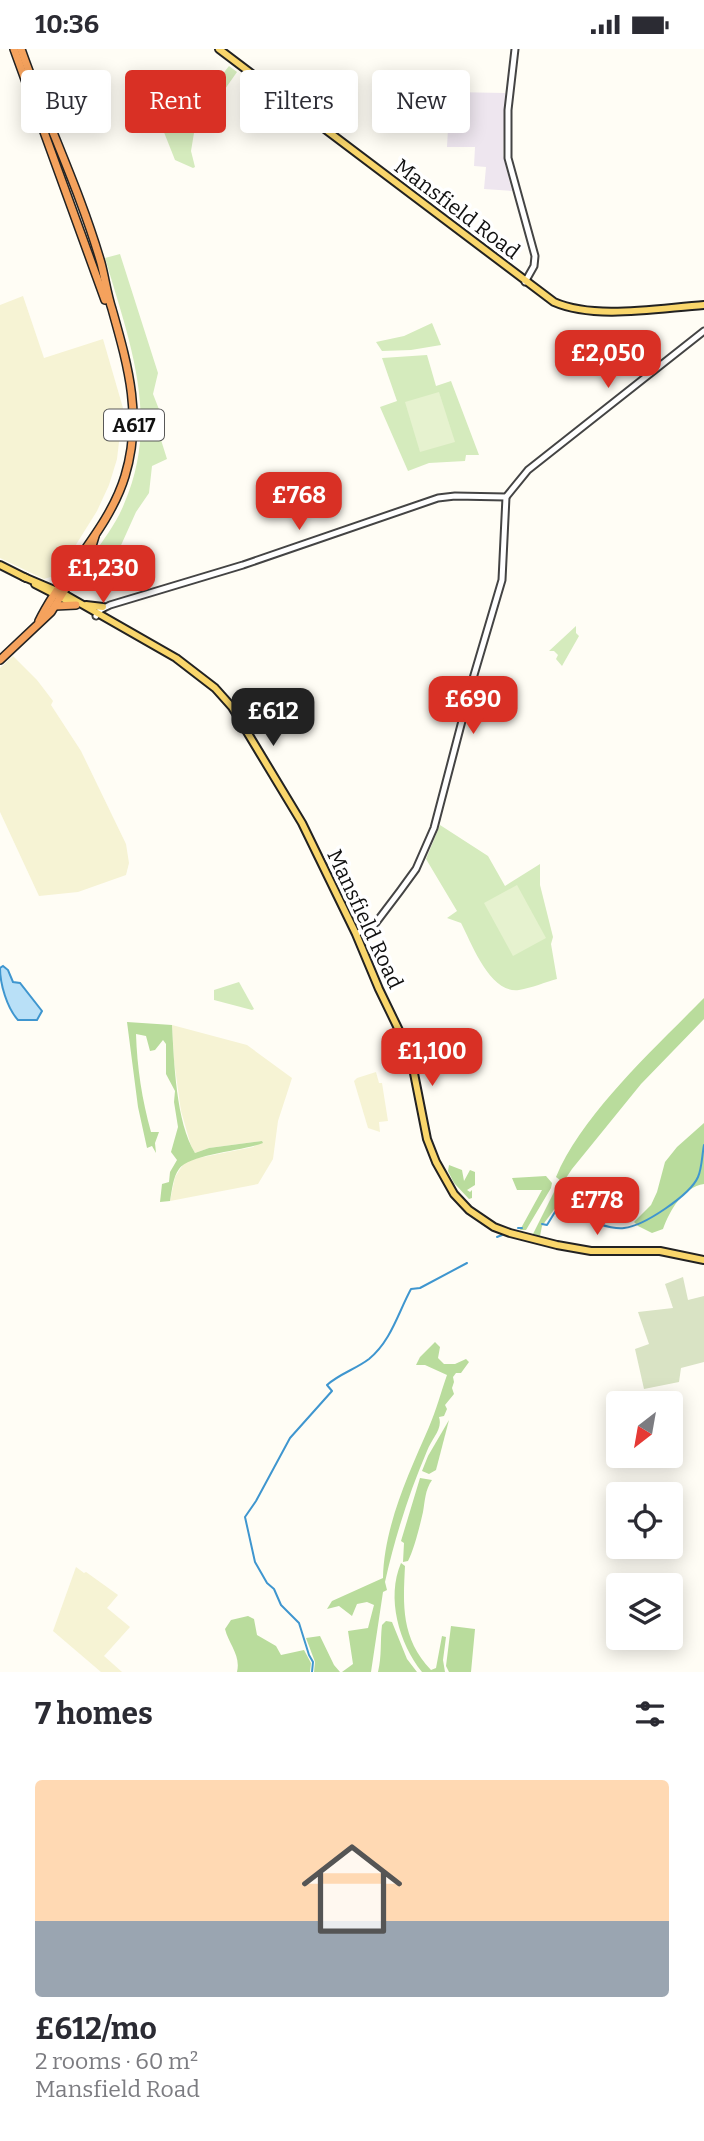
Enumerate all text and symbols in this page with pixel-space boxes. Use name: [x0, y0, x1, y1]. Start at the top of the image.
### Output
text: 10:36: [35, 9, 99, 40]
chip: Buy: [21, 70, 111, 133]
chip: Rent: [125, 70, 226, 133]
chip: Filters: [240, 70, 358, 133]
chip: New: [372, 70, 470, 133]
street label: Mansfield Road: [389, 153, 525, 265]
pin: £2,050: [551, 331, 665, 390]
text: £2,050: [571, 339, 645, 367]
road number: A617: [104, 409, 164, 441]
pin: £768: [258, 473, 340, 532]
text: £768: [272, 481, 326, 509]
pin: £1,230: [46, 545, 160, 605]
text: £1,230: [67, 554, 139, 582]
pin: £690: [432, 677, 514, 736]
text: £690: [445, 685, 501, 713]
pin: £612: [232, 689, 314, 748]
text: £612: [247, 697, 299, 725]
street label: Mansfield Road: [321, 845, 409, 993]
pin: £1,100: [375, 1028, 489, 1088]
text: £1,100: [397, 1037, 467, 1065]
pin: £778: [556, 1177, 638, 1237]
text: £778: [570, 1186, 624, 1214]
north arrow: [606, 1391, 682, 1468]
map controls: [606, 1391, 683, 1650]
button: locate: [606, 1482, 683, 1559]
button: layers: [606, 1573, 683, 1650]
icon: filters: [631, 1695, 669, 1733]
text: 7 homes: [35, 1696, 153, 1732]
icon: home: [289, 1826, 415, 1952]
text: £612/mo: [35, 2011, 157, 2047]
text: 2 rooms · 60 m²: [35, 2047, 198, 2075]
text: Mansfield Road: [35, 2075, 200, 2103]

